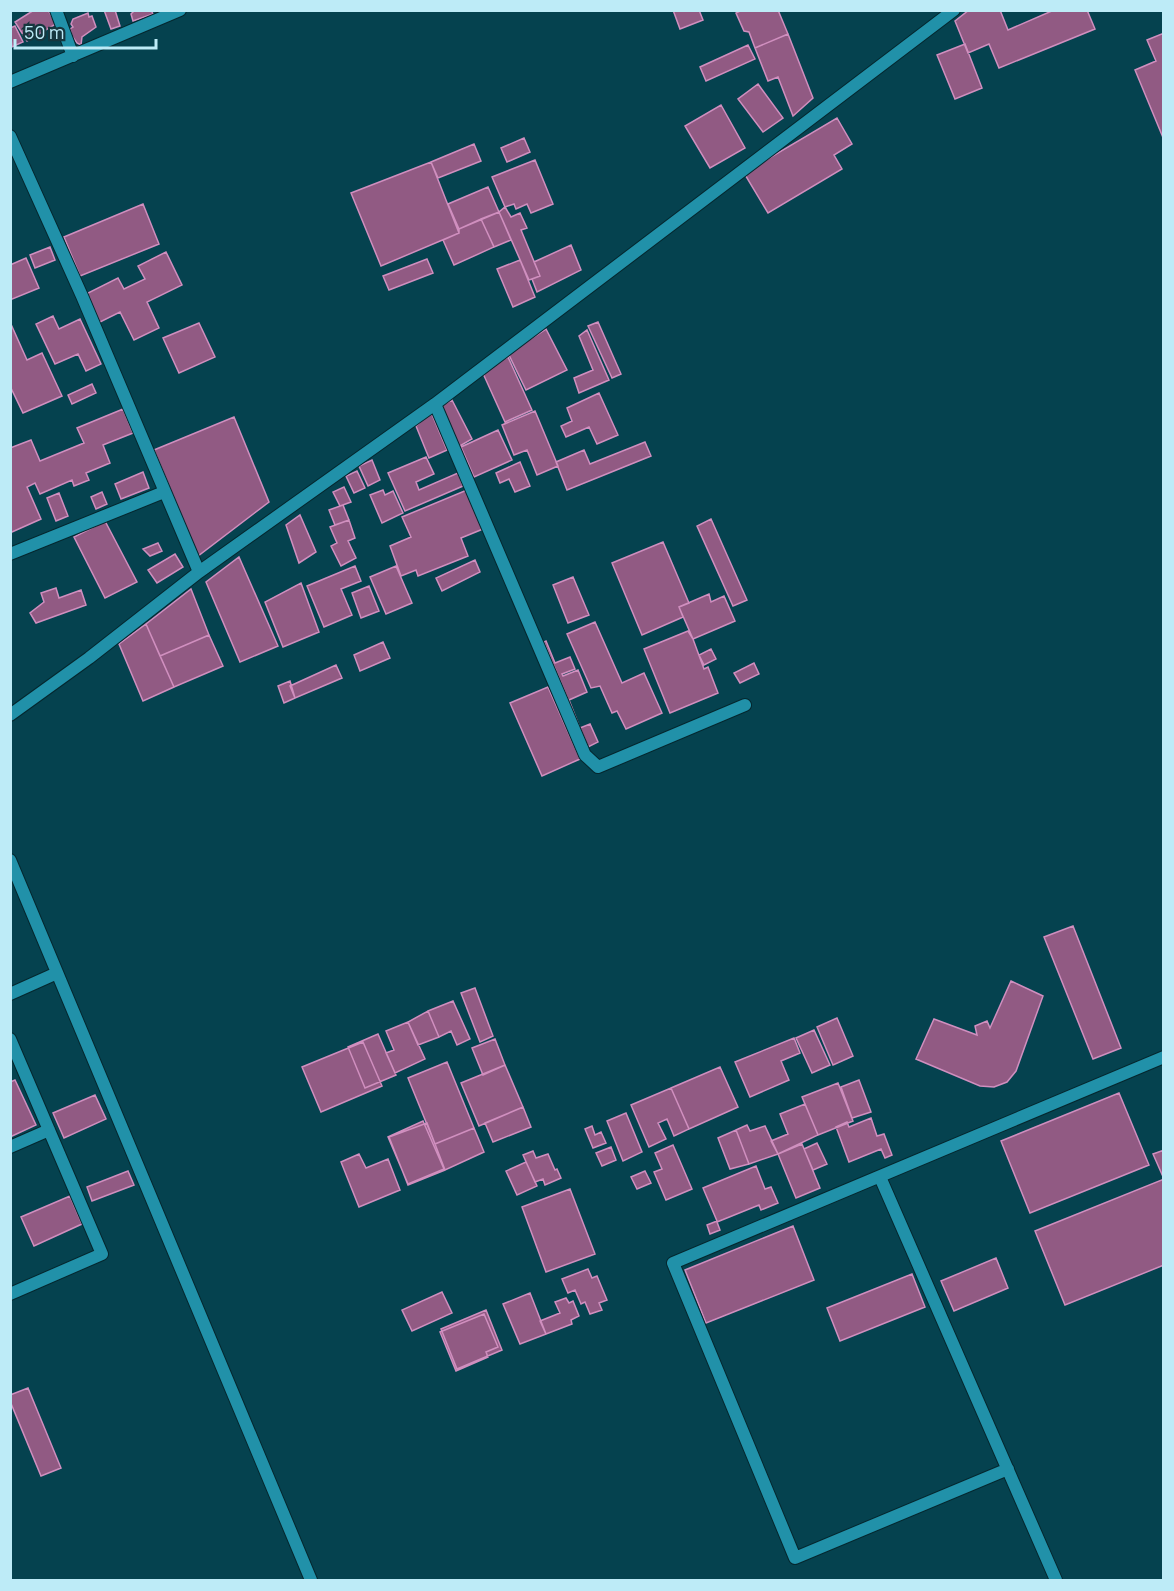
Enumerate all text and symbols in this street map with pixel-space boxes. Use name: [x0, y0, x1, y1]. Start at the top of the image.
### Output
scale bar: [15, 12, 156, 50]
text: 50 m: [24, 20, 64, 44]

